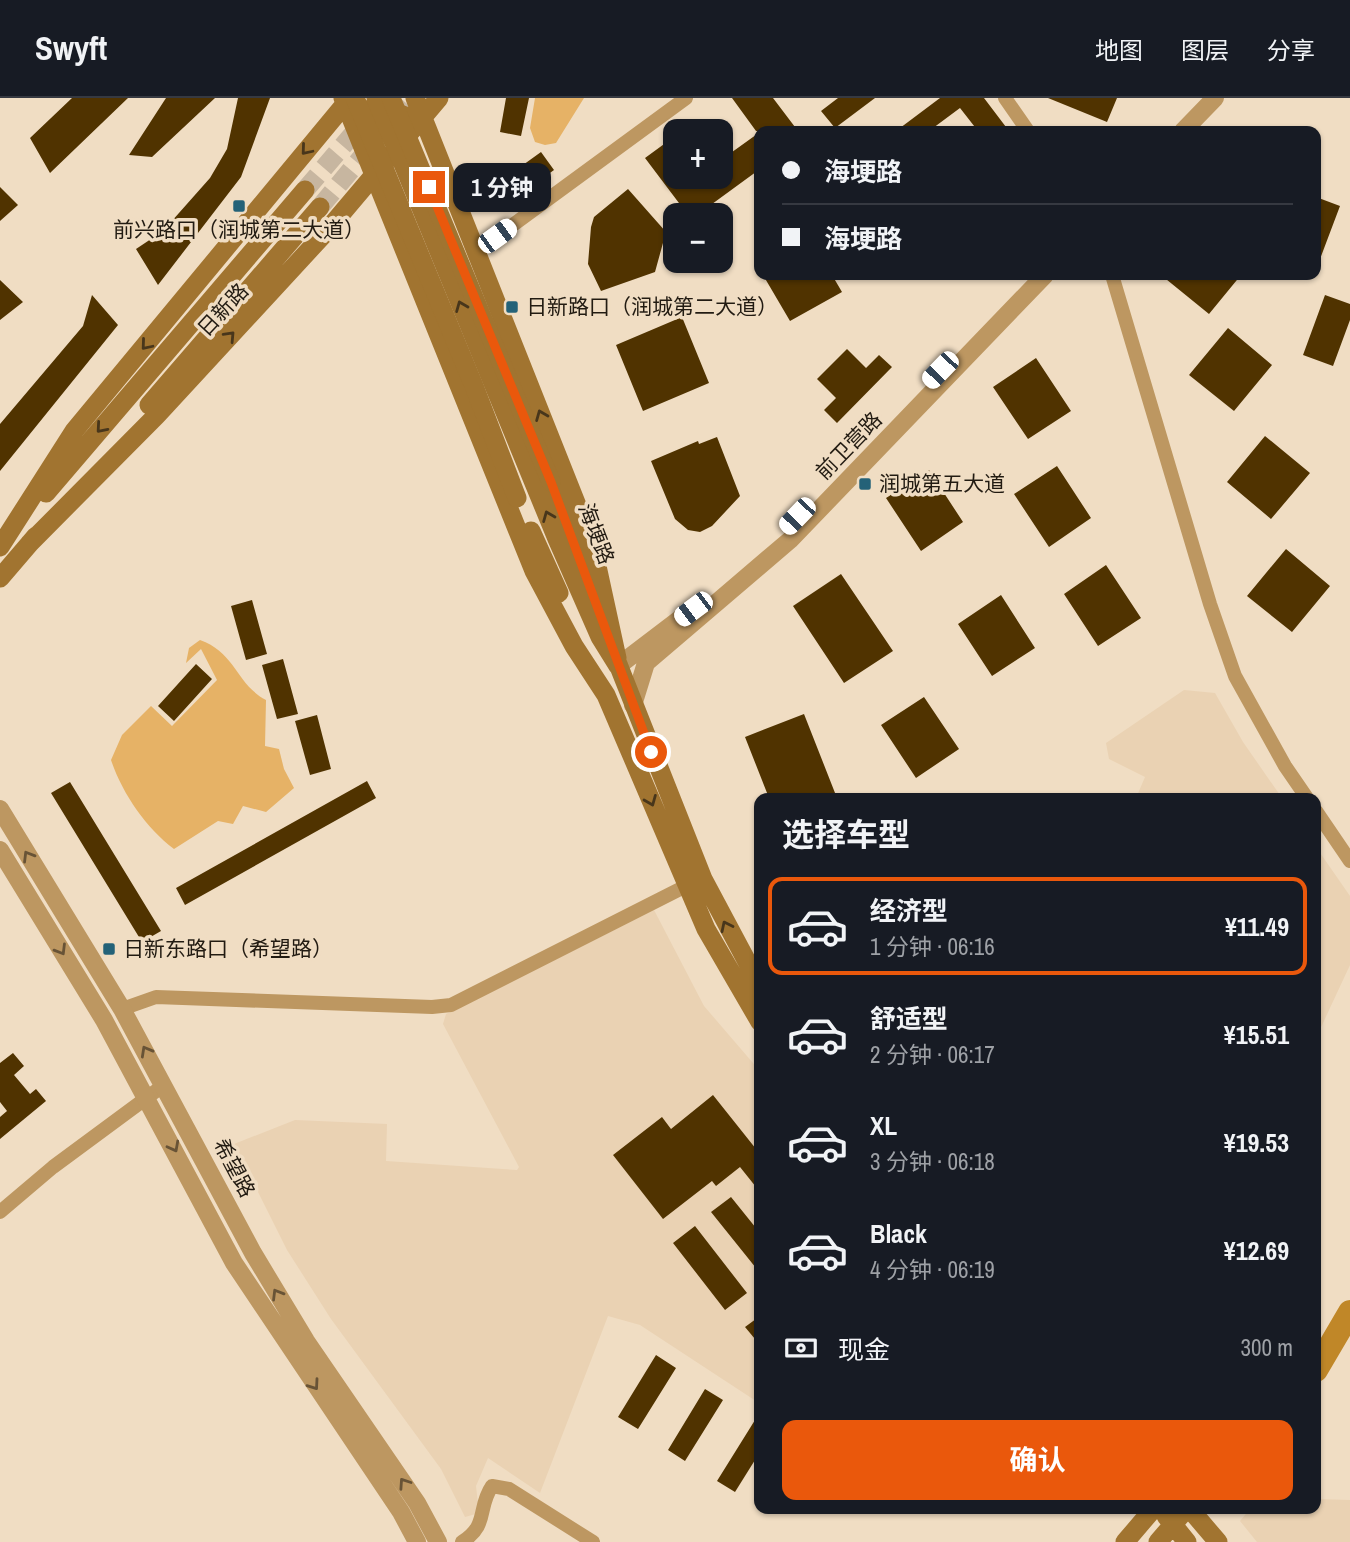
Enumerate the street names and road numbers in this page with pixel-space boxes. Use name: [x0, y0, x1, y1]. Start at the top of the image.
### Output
street label: 日新路: [191, 277, 255, 343]
street label: 前卫营路: [809, 405, 888, 486]
street label: 海埂路: [572, 499, 621, 568]
street label: 希望路: [207, 1133, 262, 1202]

